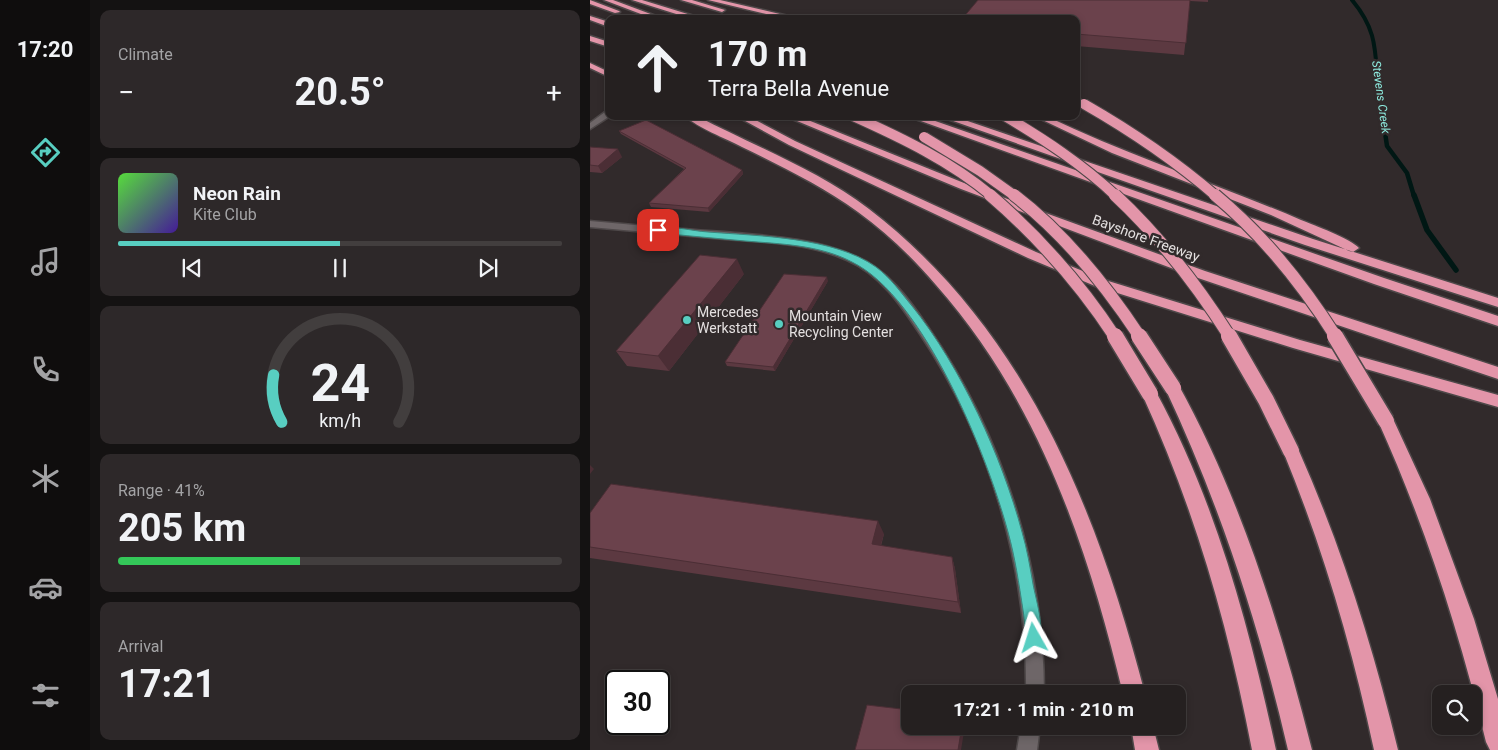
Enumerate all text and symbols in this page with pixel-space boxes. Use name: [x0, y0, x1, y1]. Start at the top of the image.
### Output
text: 170 m: [708, 34, 807, 75]
icon: ahead: [625, 35, 690, 100]
text: 17:20: [17, 37, 73, 62]
text: Climate: [118, 45, 173, 64]
water label: Stevens Creek: [1369, 60, 1393, 135]
text: 20.5°: [294, 70, 386, 114]
text: −: [118, 76, 134, 109]
text: +: [546, 76, 562, 109]
text: Terra Bella Avenue: [708, 76, 889, 101]
icon: directions: [28, 135, 63, 170]
text: Neon Rain: [193, 182, 281, 205]
text: Kite Club: [193, 205, 257, 224]
pin: [637, 209, 679, 251]
street label: Bayshore Freeway: [1090, 211, 1202, 265]
icon: arrive: [644, 216, 672, 244]
icon: music: [28, 244, 63, 279]
icon: previous: [178, 254, 206, 282]
icon: pause: [326, 254, 354, 282]
icon: next: [474, 254, 502, 282]
place label: Mercedes Werkstatt: [697, 304, 759, 336]
place label: Mountain View Recycling Center: [789, 308, 893, 340]
marker: Mercedes Werkstatt: [681, 314, 693, 326]
marker: Mountain View Recycling Center: [773, 318, 785, 330]
icon: phone: [28, 352, 63, 387]
text: 24: [310, 353, 370, 414]
text: km/h: [319, 410, 361, 431]
icon: climate: [28, 461, 63, 496]
text: Range · 41%: [118, 481, 205, 500]
text: 205 km: [118, 506, 246, 550]
icon: car: [28, 570, 63, 605]
position arrow: [1007, 611, 1059, 663]
text: Arrival: [118, 637, 163, 656]
text: 17:21: [118, 662, 216, 706]
speed limit sign: 30: [605, 670, 670, 735]
icon: filters: [28, 678, 63, 713]
map controls: [1432, 685, 1482, 735]
button: search: [1432, 685, 1482, 735]
text: 17:21 · 1 min · 210 m: [953, 698, 1134, 721]

